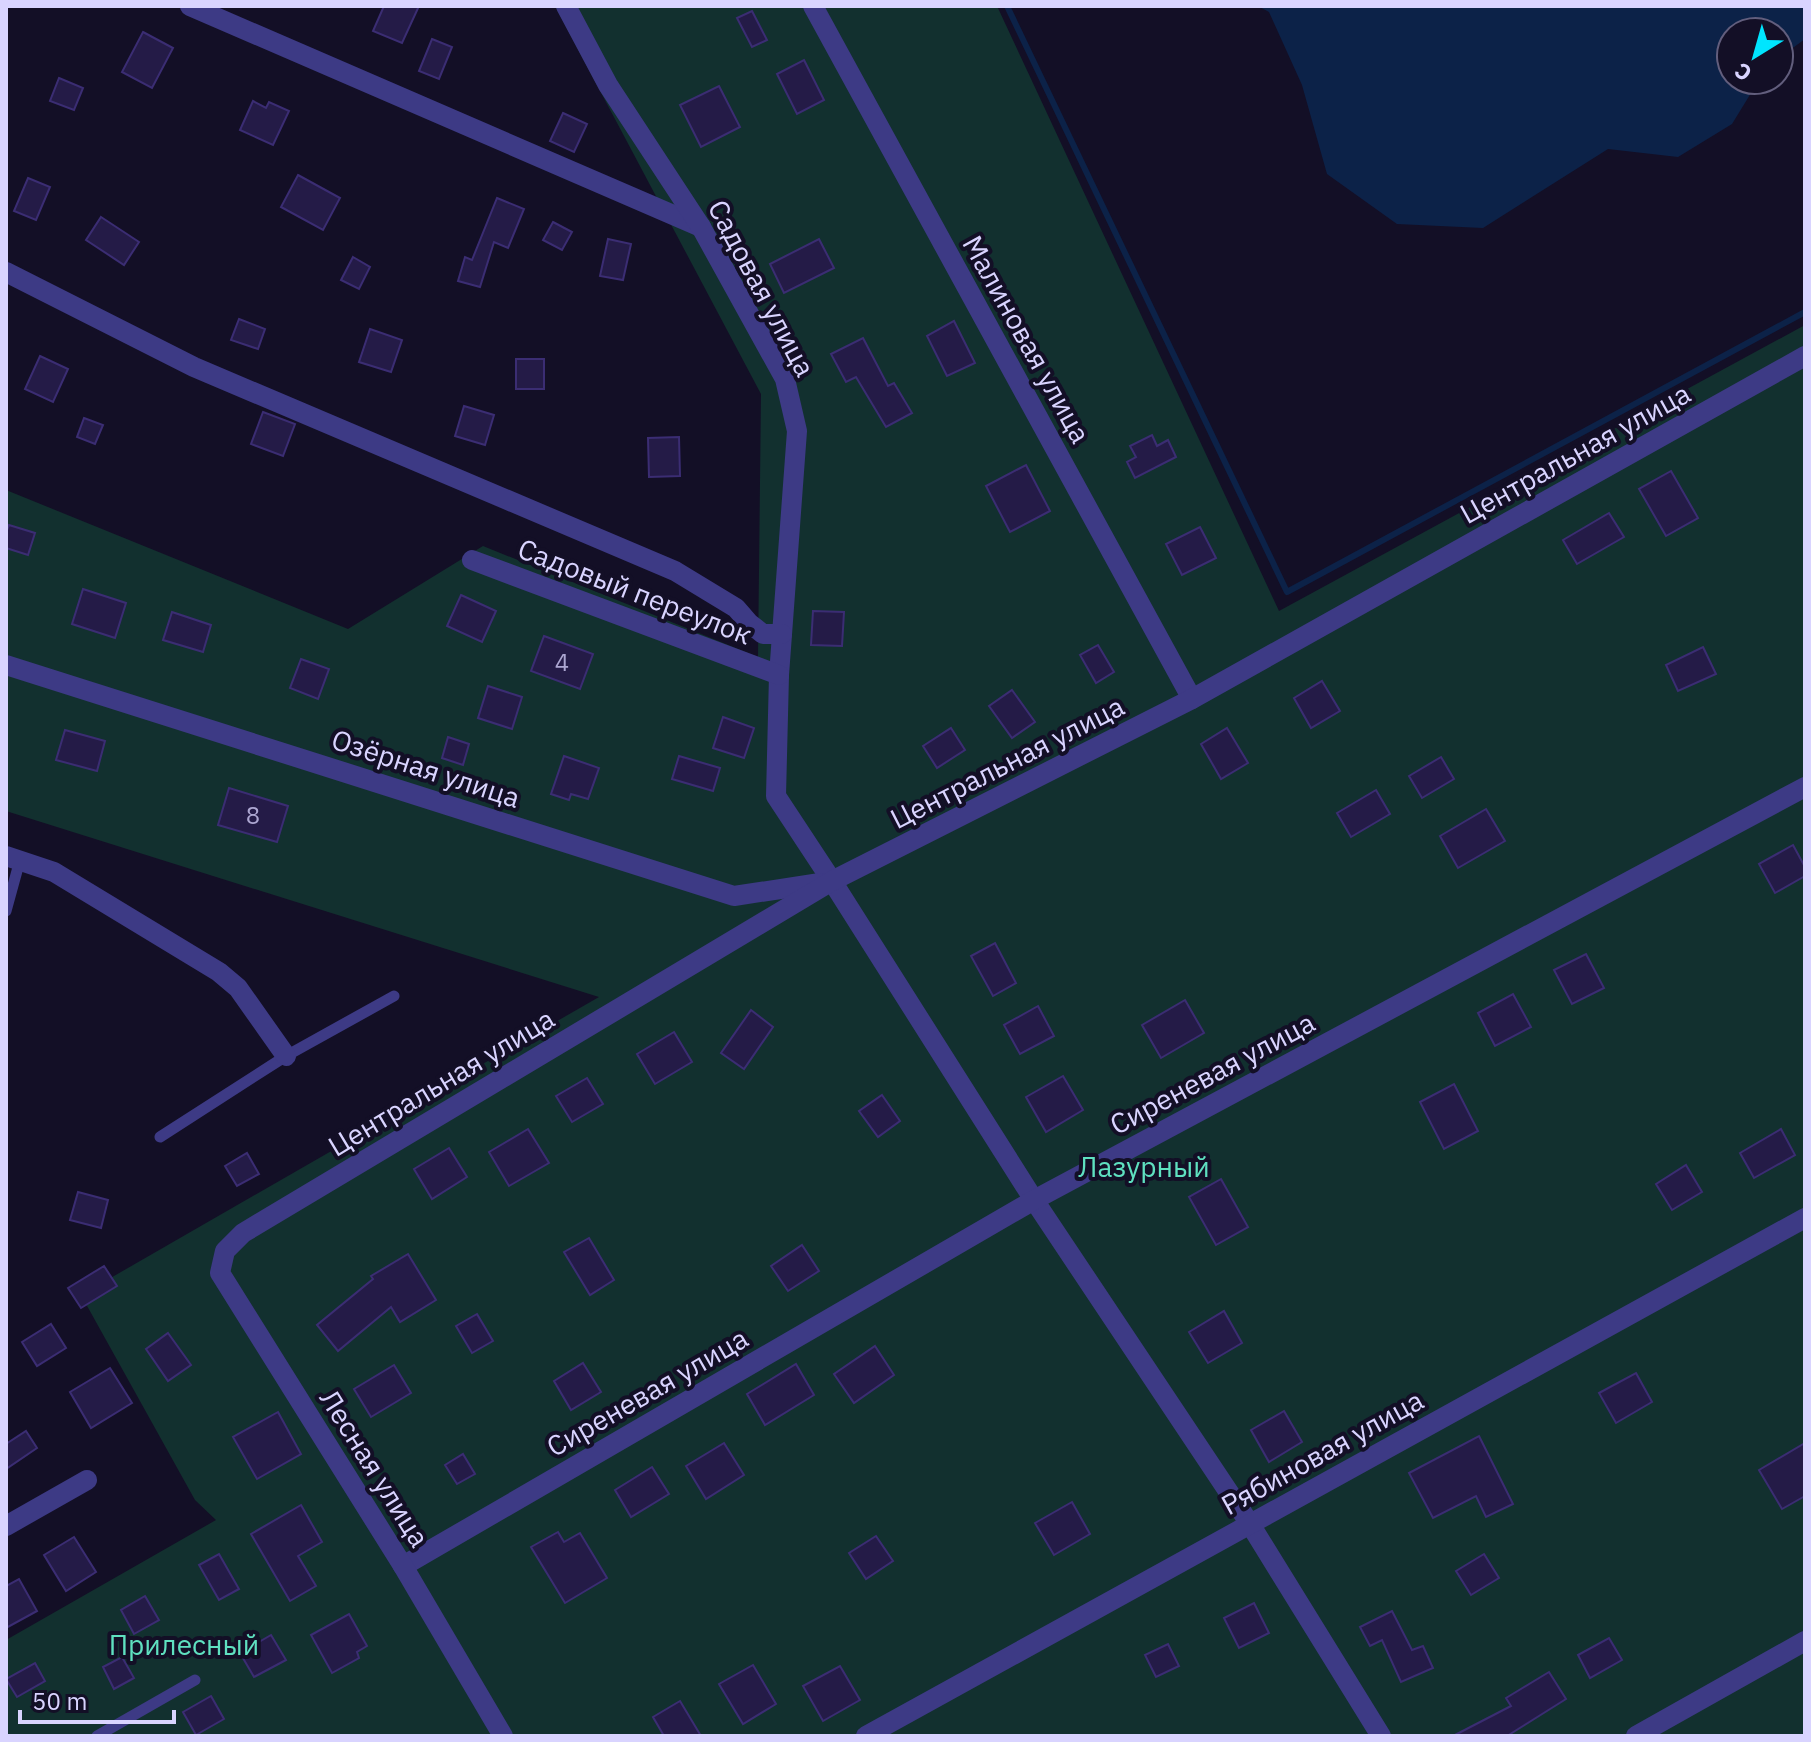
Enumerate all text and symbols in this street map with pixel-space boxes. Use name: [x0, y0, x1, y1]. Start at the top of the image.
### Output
north arrow: [1715, 16, 1795, 96]
text: С: [1728, 56, 1757, 88]
street label: Садовая улица: [700, 193, 824, 383]
street label: Малиновая улица: [955, 229, 1099, 449]
street label: Центральная улица: [1453, 374, 1697, 532]
street label: Садовый переулок: [513, 529, 757, 653]
house number: 4: [555, 646, 569, 678]
street label: Центральная улица: [884, 687, 1130, 837]
street label: Озёрная улица: [327, 720, 525, 816]
house number: 8: [246, 799, 260, 831]
street label: Центральная улица: [321, 1000, 561, 1164]
street label: Сиреневая улица: [1103, 1003, 1321, 1143]
park label: Лазурный: [1078, 1148, 1210, 1185]
street label: Сиреневая улица: [540, 1319, 755, 1465]
street label: Рябиновая улица: [1214, 1381, 1430, 1523]
street label: Лесная улица: [312, 1382, 438, 1554]
park label: Прилесный: [109, 1626, 259, 1663]
scale bar: [20, 1674, 174, 1724]
text: 50 m: [32, 1685, 87, 1717]

